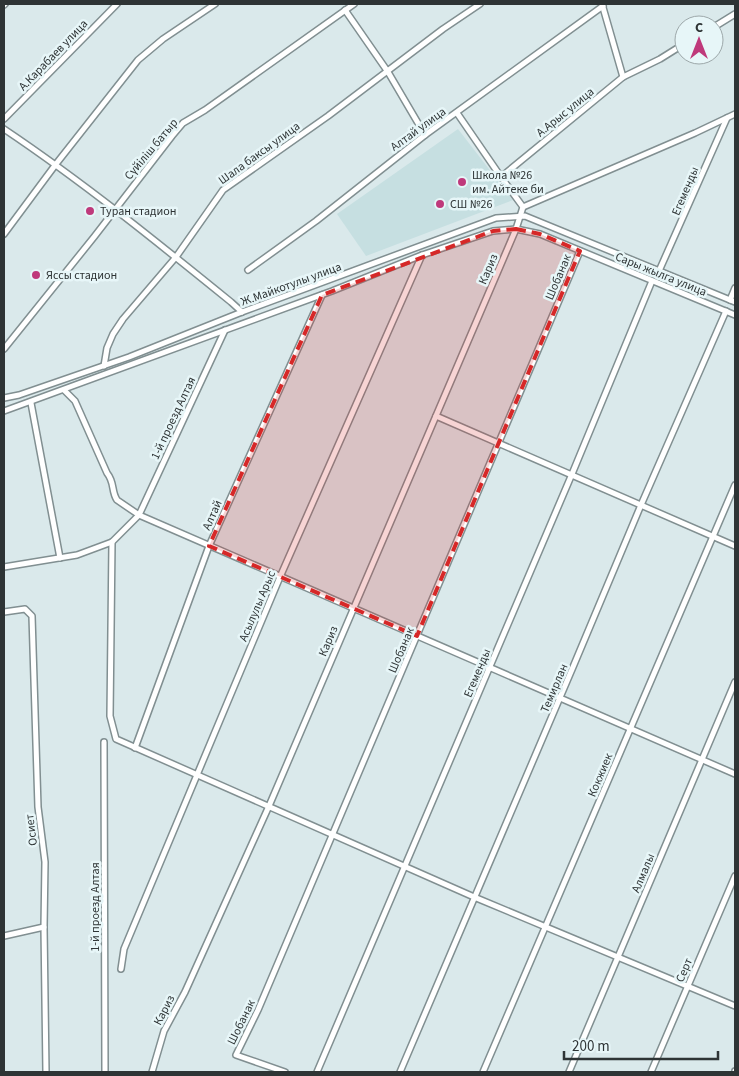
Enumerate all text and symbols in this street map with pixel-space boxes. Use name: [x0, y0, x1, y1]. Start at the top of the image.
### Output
north arrow: [674, 15, 724, 65]
street label: А.Карабаев улица: [15, 16, 92, 95]
text: С: [695, 18, 703, 38]
street label: А.Арыс улица: [533, 84, 598, 141]
street label: Алтай улица: [387, 103, 450, 155]
street label: Сүйіліш батыр: [121, 115, 182, 184]
street label: Шала баксы улица: [215, 118, 304, 189]
street label: Егеменды: [668, 164, 703, 218]
place label: Школа №26 им. Айтеке би: [472, 167, 544, 198]
marker: Школа №26 им. Айтеке би: [456, 176, 468, 188]
place label: СШ №26: [450, 196, 492, 213]
marker: СШ №26: [434, 198, 446, 210]
place label: Туран стадион: [100, 203, 176, 220]
marker: Туран стадион: [84, 205, 96, 217]
street label: Сары жылга улица: [613, 248, 709, 301]
street label: Кариз: [474, 251, 503, 287]
street label: Шобанак: [541, 252, 576, 303]
street label: Ж.Майкотулы улица: [239, 258, 344, 311]
place label: Яссы стадион: [46, 267, 117, 284]
marker: Яссы стадион: [30, 269, 42, 281]
street label: 1-й проезд Алтая: [147, 374, 200, 462]
street label: Алтай: [198, 497, 227, 533]
street label: Асылулы Арыс: [235, 568, 280, 644]
street label: Кариз: [314, 623, 343, 659]
street label: Шобанак: [384, 625, 419, 676]
street label: Егеменды: [460, 646, 495, 700]
street label: Темирлан: [537, 661, 572, 715]
street label: Кокжиек: [584, 751, 617, 800]
street label: Осиет: [21, 813, 42, 847]
street label: Алмалы: [628, 851, 659, 896]
street label: 1-й проезд Алтая: [87, 862, 104, 952]
street label: Серт: [672, 955, 697, 985]
street label: Кариз: [150, 992, 179, 1028]
street label: Шобанак: [223, 997, 260, 1048]
scale bar: [564, 1028, 718, 1060]
text: 200 m: [572, 1036, 610, 1057]

